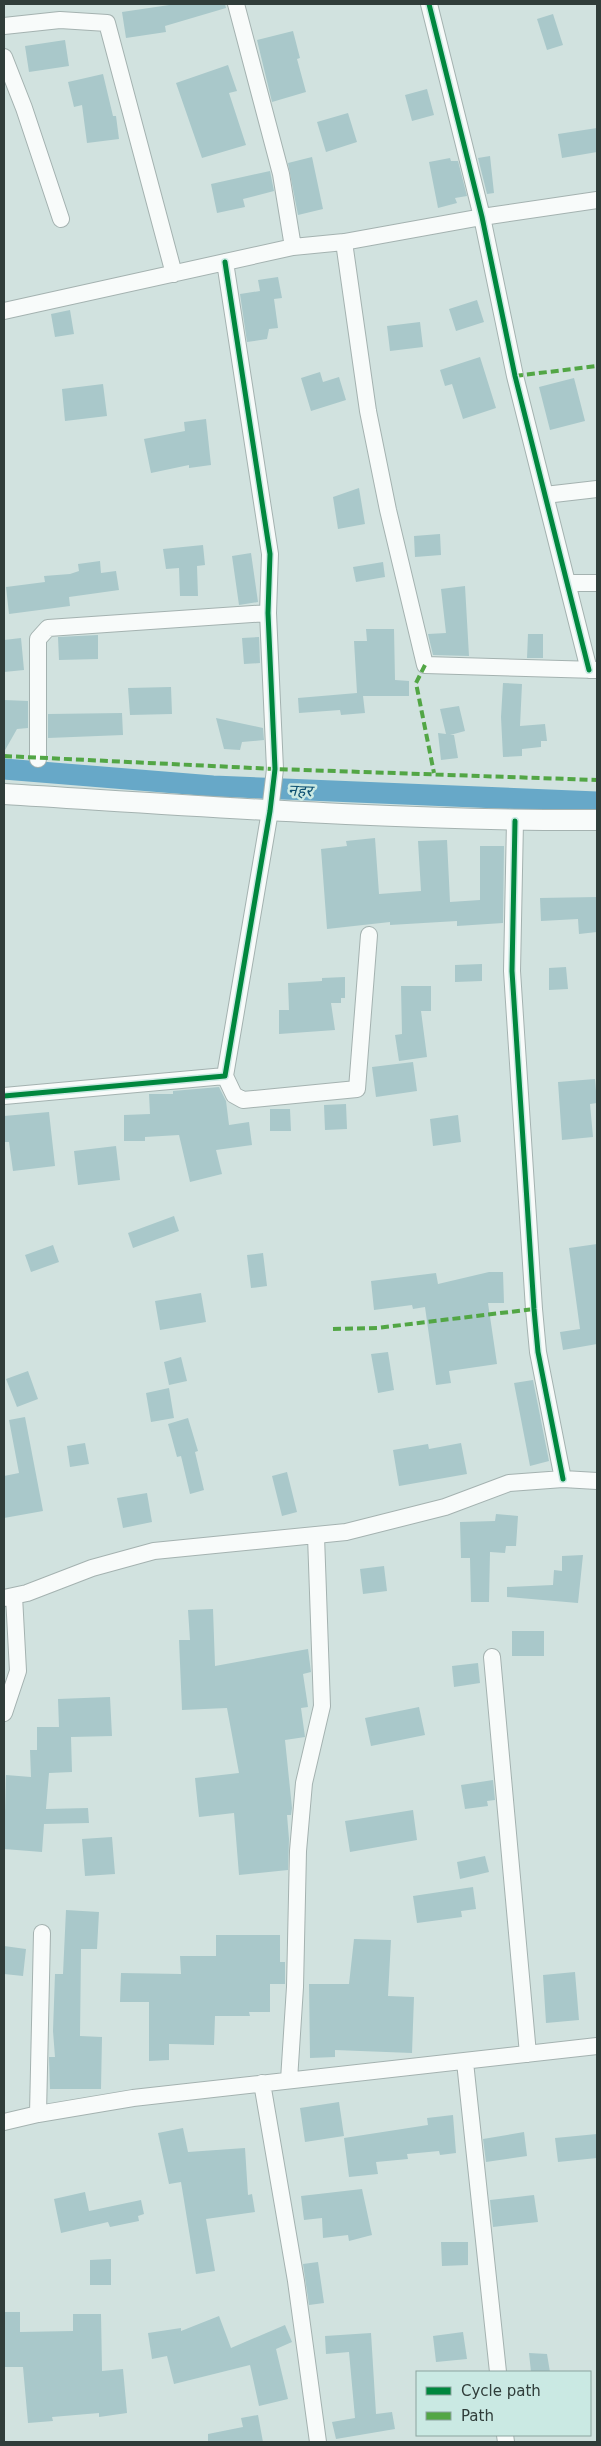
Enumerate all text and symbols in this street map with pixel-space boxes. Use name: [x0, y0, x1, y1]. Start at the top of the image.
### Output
water label: नहर: [288, 781, 316, 801]
legend: [416, 2371, 591, 2436]
text: Cycle path: [461, 2382, 541, 2400]
text: Path: [461, 2407, 494, 2425]

